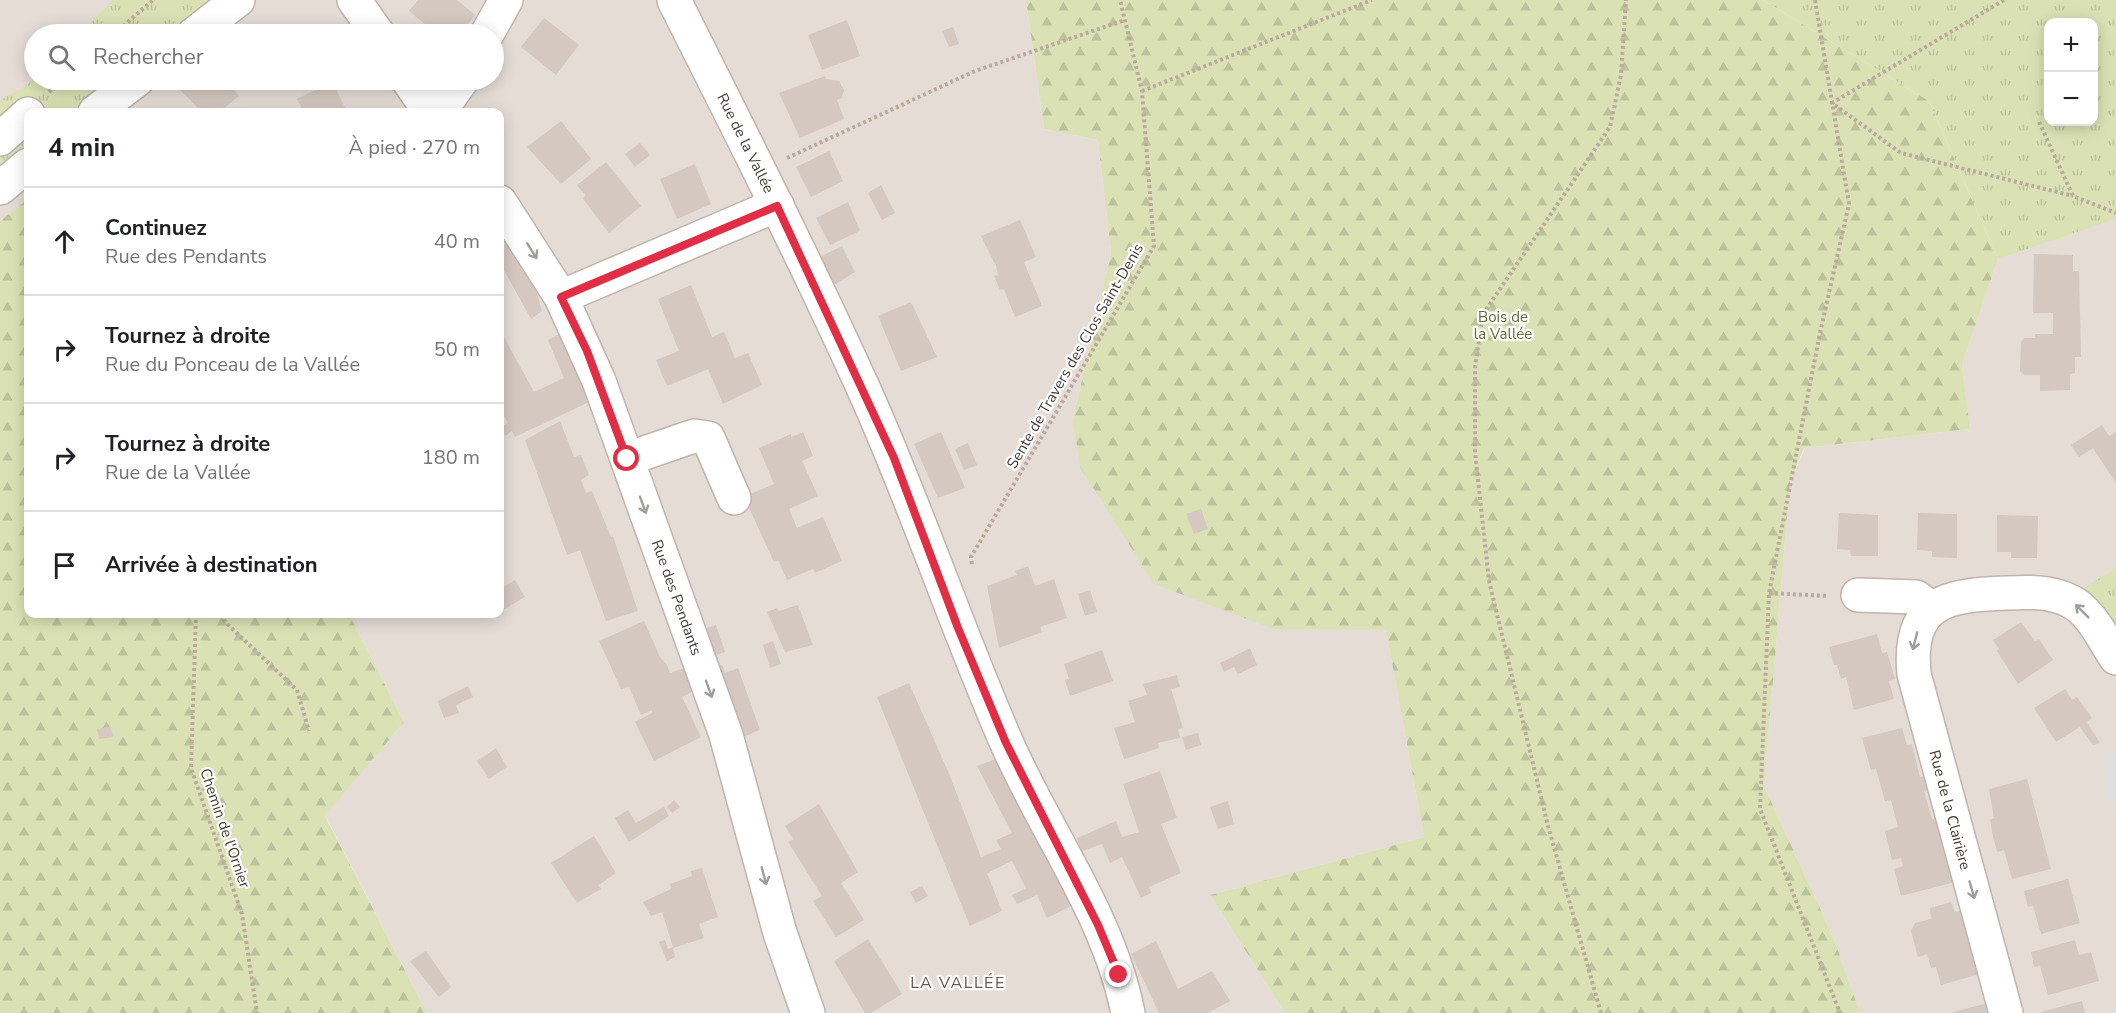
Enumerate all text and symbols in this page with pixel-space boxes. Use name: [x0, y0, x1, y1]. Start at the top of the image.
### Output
map controls: [2044, 18, 2098, 126]
button: +: [2044, 18, 2098, 72]
search box: [24, 24, 504, 90]
icon: search: [45, 41, 78, 74]
text: Rechercher: [93, 42, 204, 72]
button: −: [2044, 72, 2098, 126]
street label: Rue de la Vallée: [712, 90, 779, 196]
text: 4 min: [48, 130, 115, 165]
text: À pied · 270 m: [349, 134, 480, 161]
text: Continuez: [105, 213, 207, 243]
icon: ahead: [48, 225, 81, 258]
text: 40 m: [434, 228, 480, 255]
street label: Sente de Travers des Clos Saint-Denis: [1002, 240, 1148, 472]
one-way arrow: [527, 242, 539, 259]
text: Rue des Pendants: [105, 243, 267, 270]
park label: Bois de la Vallée: [1474, 307, 1532, 344]
text: Tournez à droite: [105, 321, 270, 351]
icon: right: [48, 333, 81, 366]
text: 50 m: [434, 336, 480, 363]
text: Rue du Ponceau de la Vallée: [105, 351, 360, 378]
text: Tournez à droite: [105, 429, 270, 459]
icon: right: [48, 441, 81, 474]
text: 180 m: [422, 444, 480, 471]
route start: [613, 445, 639, 471]
text: Rue de la Vallée: [105, 459, 251, 486]
one-way arrow: [639, 496, 650, 514]
street label: Rue des Pendants: [647, 537, 707, 658]
icon: arrive: [48, 549, 81, 582]
text: Arrivée à destination: [105, 550, 318, 580]
one-way arrow: [2075, 603, 2089, 618]
one-way arrow: [1909, 631, 1920, 650]
one-way arrow: [705, 679, 716, 698]
street label: Rue de la Clairière: [1924, 748, 1976, 872]
street label: Chemin de l'Ornier: [195, 766, 255, 891]
one-way arrow: [759, 866, 771, 885]
one-way arrow: [1967, 881, 1978, 900]
route end: [1105, 961, 1131, 987]
district label: LA VALLÉE: [910, 972, 1006, 994]

